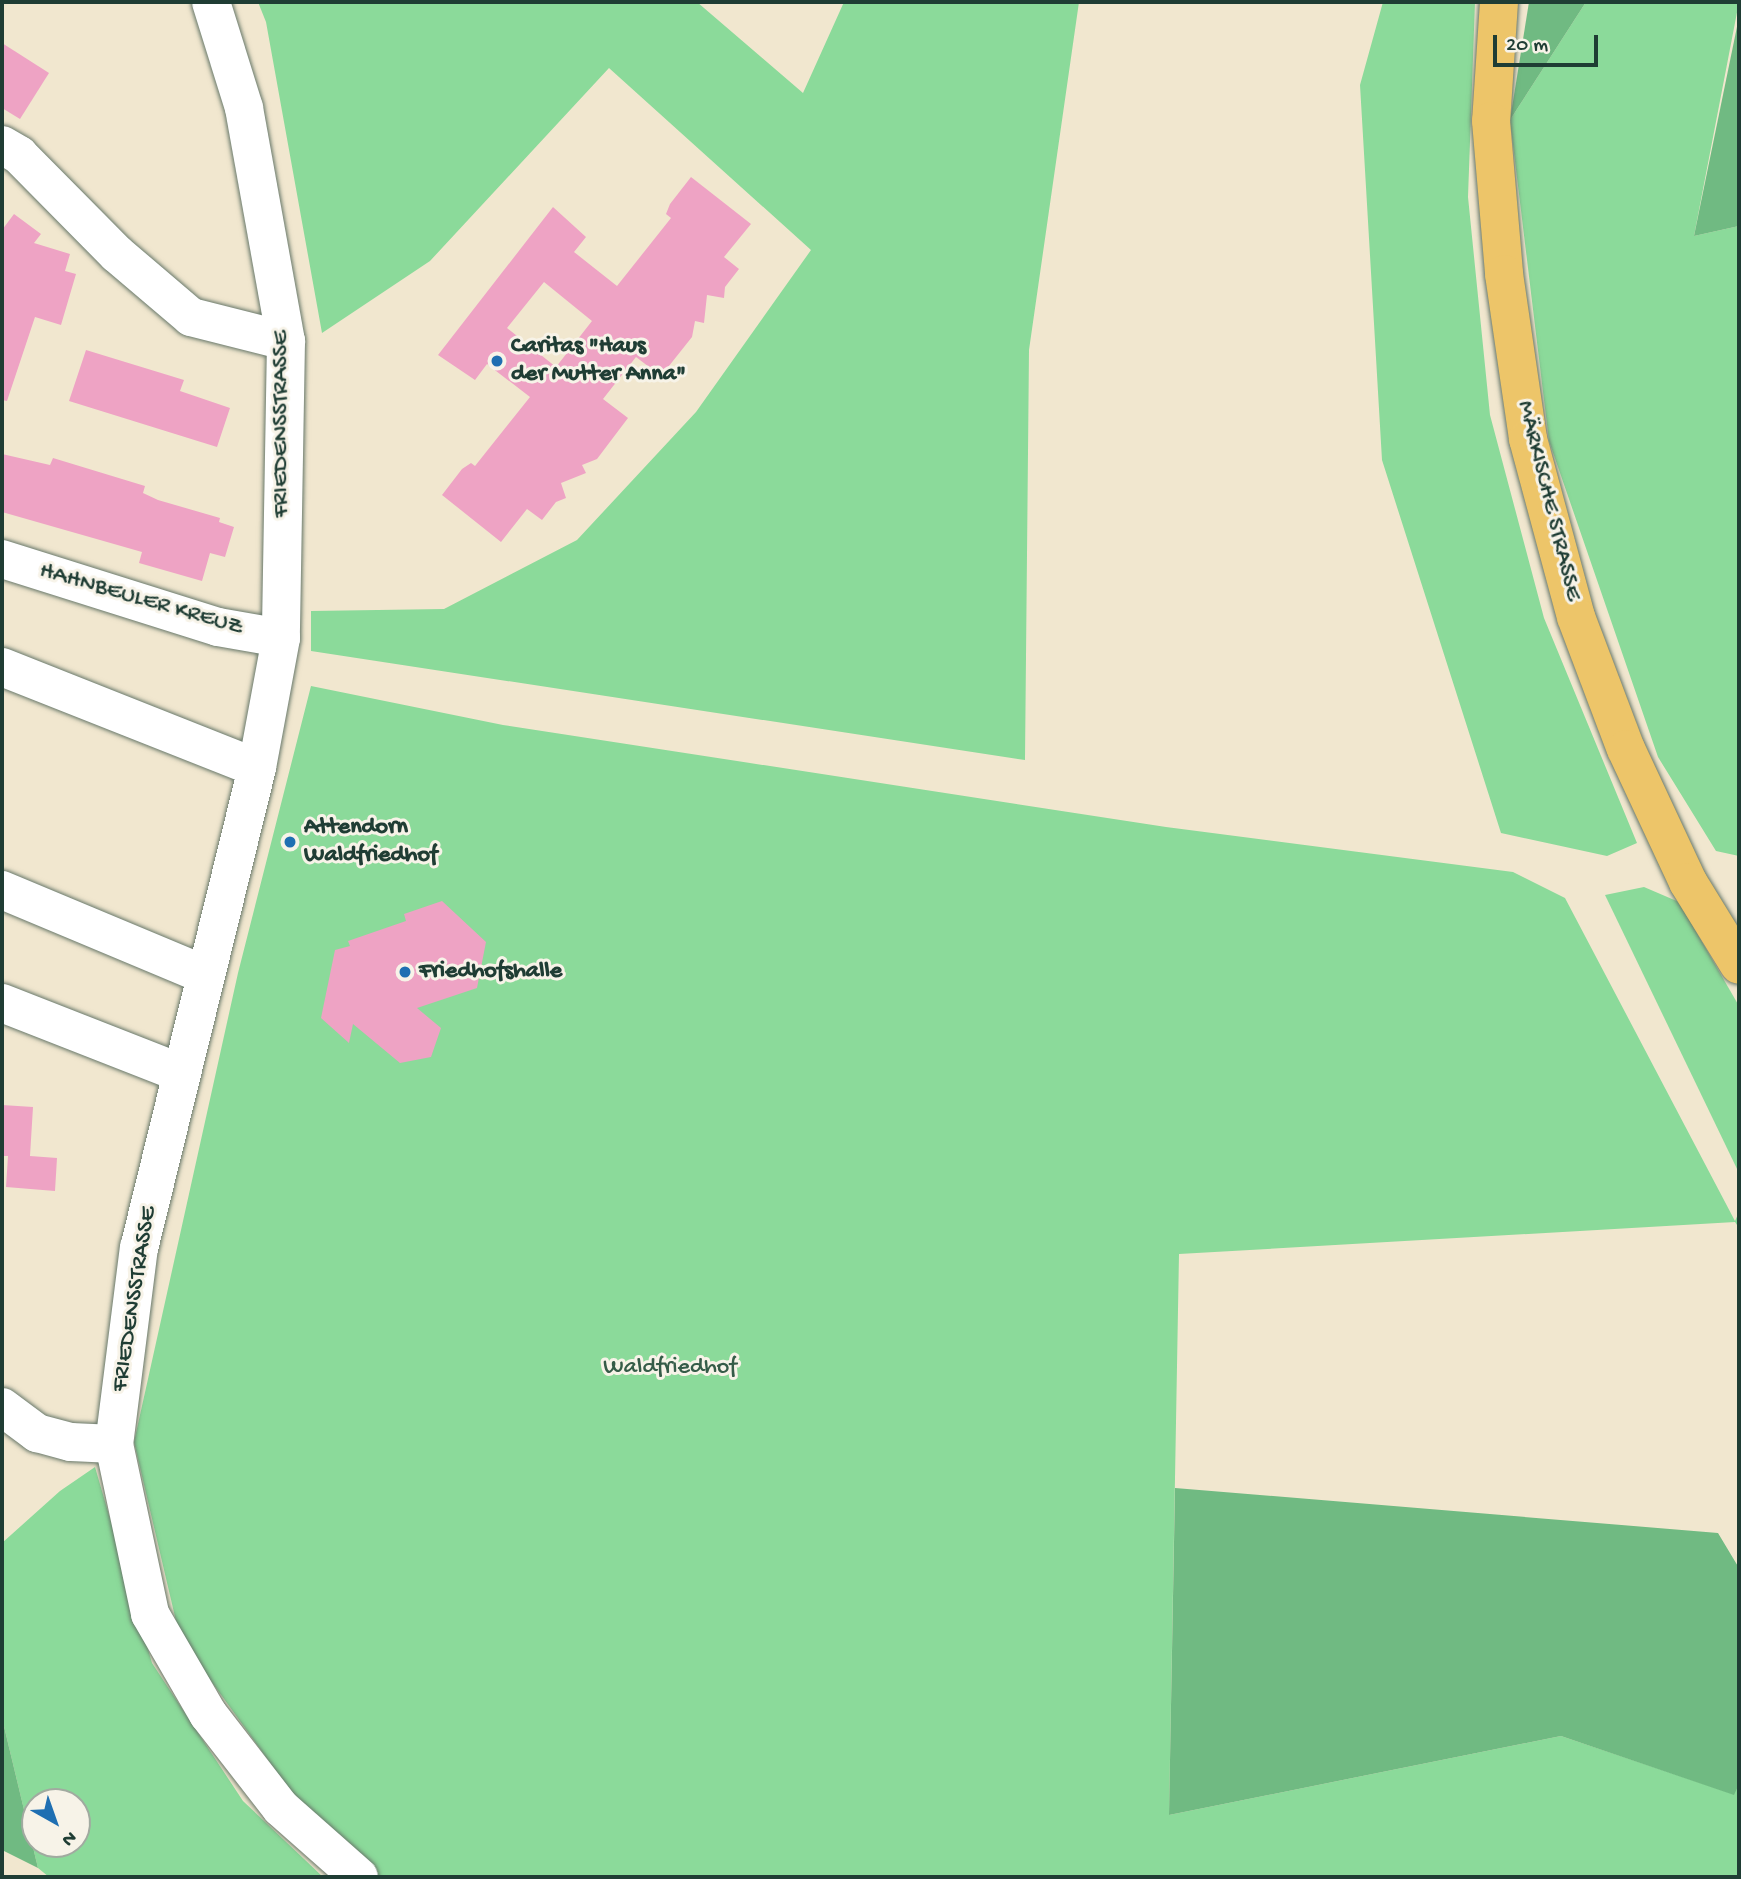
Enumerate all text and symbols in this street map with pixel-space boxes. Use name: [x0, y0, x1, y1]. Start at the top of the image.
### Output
scale bar: [1496, 21, 1601, 65]
text: 20 m: [1506, 34, 1548, 59]
street label: FRIEDENSSTRASSE: [268, 330, 296, 518]
place label: Caritas "Haus der Mutter Anna": [511, 333, 686, 389]
marker: Caritas "Haus der Mutter Anna": [489, 353, 505, 369]
street label: MÄRKISCHE STRASSE: [1509, 398, 1587, 604]
street label: HAHNBEULER KREUZ: [36, 557, 246, 643]
place label: Attendorn Waldfriedhof: [304, 814, 437, 870]
marker: Attendorn Waldfriedhof: [282, 834, 298, 850]
place label: Friedhofshalle: [419, 958, 562, 986]
marker: Friedhofshalle: [397, 964, 413, 980]
street label: FRIEDENSSTRASSE: [106, 1204, 164, 1394]
park label: Waldfriedhof: [603, 1354, 737, 1382]
north arrow: [21, 1788, 91, 1858]
text: N: [56, 1825, 81, 1851]

